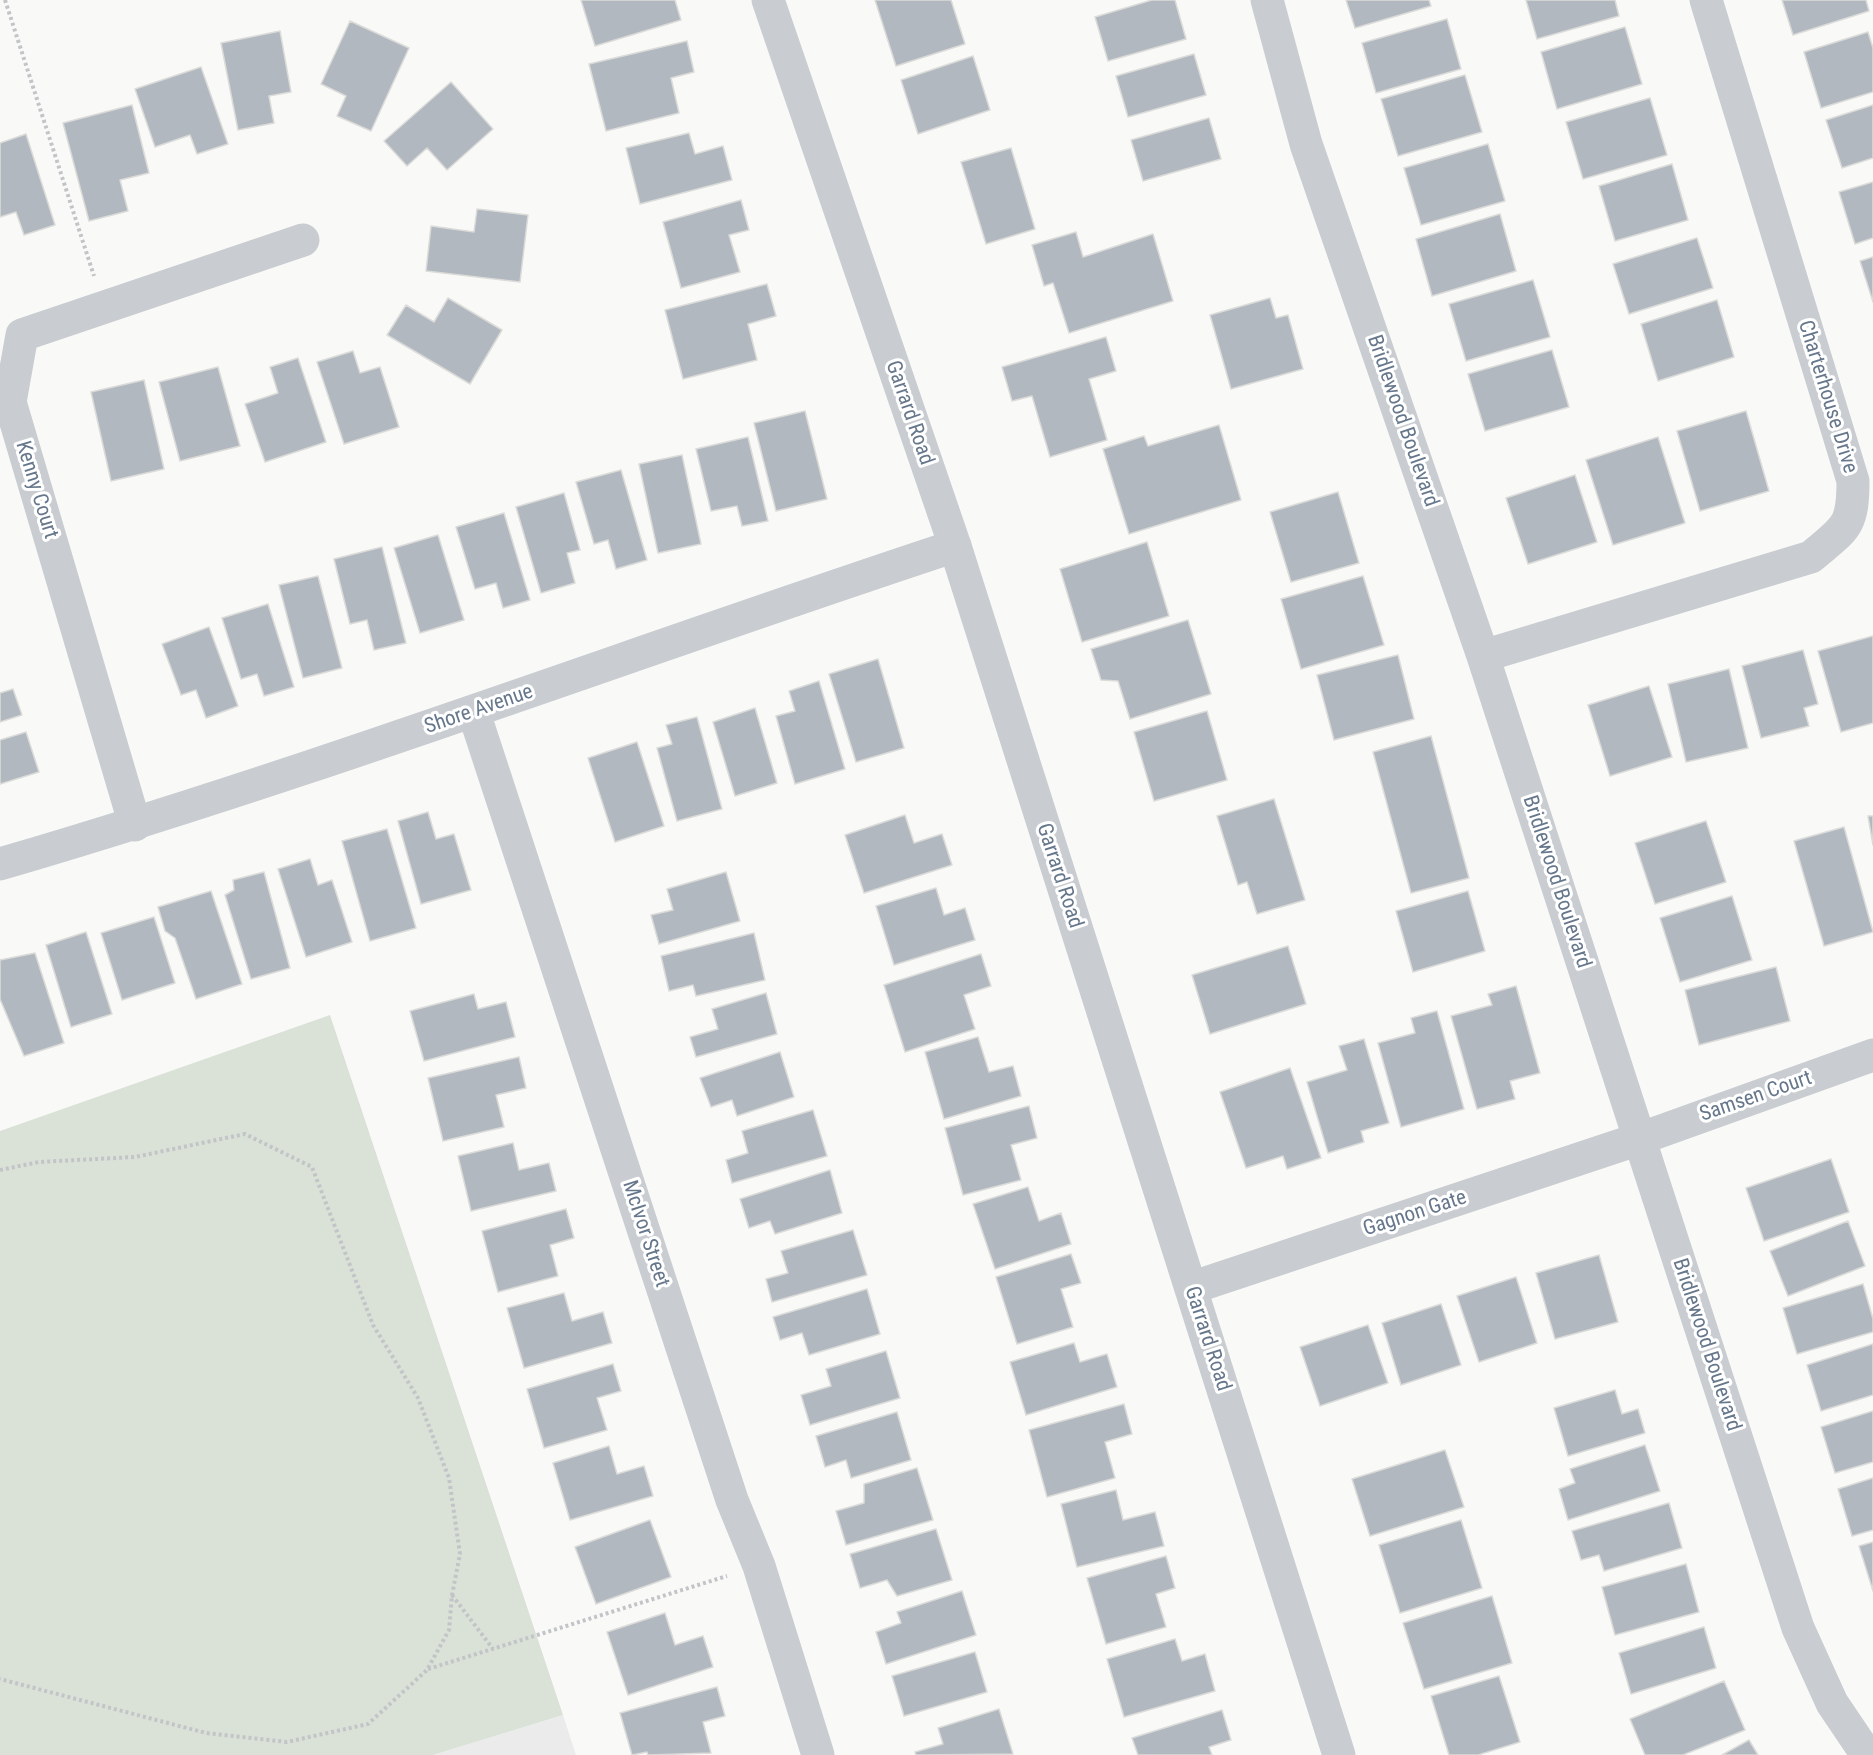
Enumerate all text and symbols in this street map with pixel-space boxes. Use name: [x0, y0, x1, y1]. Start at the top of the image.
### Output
street label: Charterhouse Drive: [1792, 318, 1862, 476]
street label: Bridlewood Boulevard: [1361, 332, 1443, 510]
street label: Garrard Road: [879, 358, 939, 468]
street label: Kenny Court: [9, 438, 63, 542]
street label: Shore Avenue: [422, 680, 536, 740]
street label: Bridlewood Boulevard: [1516, 793, 1596, 971]
street label: Garrard Road: [1030, 821, 1088, 931]
street label: Samsen Court: [1697, 1066, 1815, 1128]
street label: McIvor Street: [616, 1178, 674, 1290]
street label: Gagnon Gate: [1360, 1185, 1470, 1243]
street label: Bridlewood Boulevard: [1666, 1256, 1746, 1434]
street label: Garrard Road: [1178, 1284, 1236, 1394]

